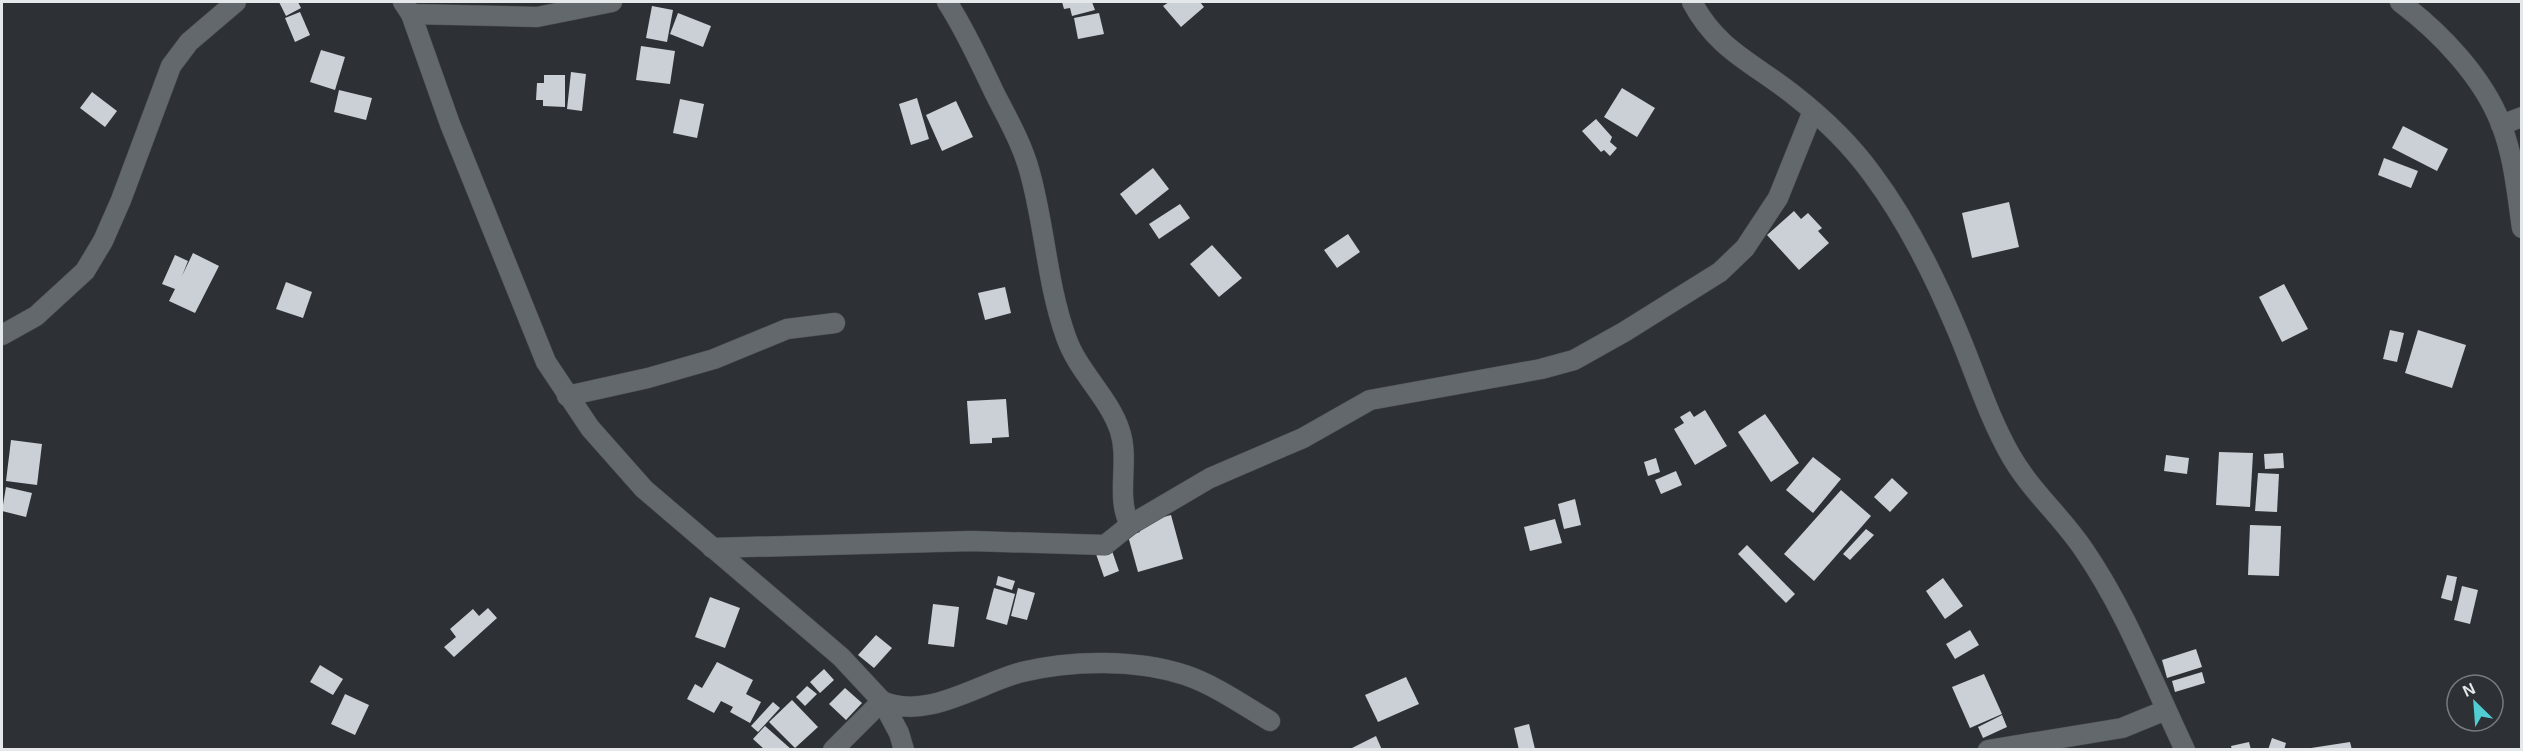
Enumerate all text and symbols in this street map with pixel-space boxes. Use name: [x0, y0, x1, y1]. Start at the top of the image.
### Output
north arrow: [2445, 673, 2505, 733]
text: N: [2460, 680, 2478, 700]

